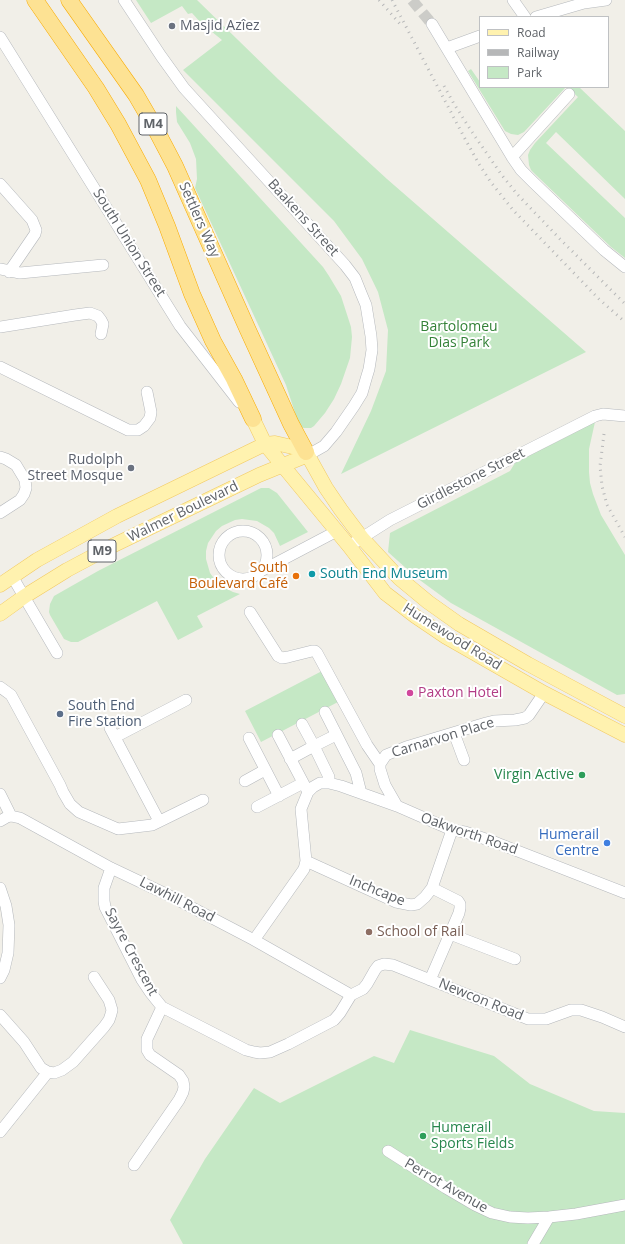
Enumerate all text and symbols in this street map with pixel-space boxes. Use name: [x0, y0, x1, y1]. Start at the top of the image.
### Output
legend: [479, 16, 609, 88]
place label: Masjid Azîez: [180, 18, 260, 34]
marker: Masjid Azîez: [167, 21, 177, 31]
text: Road: [517, 24, 546, 41]
text: Railway: [517, 44, 559, 61]
text: Park: [517, 64, 542, 81]
road number: M4: [139, 113, 167, 135]
street label: Baakens Street: [264, 176, 342, 260]
street label: Settlers Way: [175, 180, 223, 260]
street label: South Union Street: [89, 186, 169, 300]
park label: Bartolomeu Dias Park: [420, 319, 498, 352]
street label: Girdlestone Street: [414, 445, 528, 513]
place label: Rudolph Street Mosque: [28, 452, 123, 484]
marker: Rudolph Street Mosque: [126, 463, 136, 473]
street label: Walmer Boulevard: [125, 478, 241, 546]
road number: M9: [88, 540, 116, 562]
place label: South Boulevard Café: [189, 560, 288, 592]
place label: South End Museum: [320, 566, 448, 582]
marker: South End Museum: [307, 569, 317, 579]
marker: South Boulevard Café: [291, 571, 301, 581]
street label: Humewood Road: [400, 600, 504, 674]
place label: Paxton Hotel: [418, 685, 502, 701]
marker: Paxton Hotel: [405, 688, 415, 698]
place label: South End Fire Station: [68, 698, 142, 730]
marker: South End Fire Station: [55, 709, 65, 719]
street label: Carnarvon Place: [390, 714, 496, 762]
place label: Virgin Active: [494, 767, 574, 783]
marker: Virgin Active: [577, 770, 587, 780]
street label: Oakworth Road: [418, 810, 520, 858]
place label: Humerail Centre: [539, 827, 599, 860]
marker: Humerail Centre: [602, 838, 612, 848]
street label: Inchcape: [347, 872, 407, 910]
street label: Lawhill Road: [137, 874, 217, 926]
street label: Sayre Crescent: [101, 905, 161, 999]
place label: School of Rail: [377, 924, 464, 940]
marker: School of Rail: [364, 927, 374, 937]
street label: Newcon Road: [436, 975, 526, 1025]
place label: Humerail Sports Fields: [431, 1120, 514, 1152]
marker: Humerail Sports Fields: [418, 1131, 428, 1141]
street label: Perrot Avenue: [401, 1155, 491, 1217]

